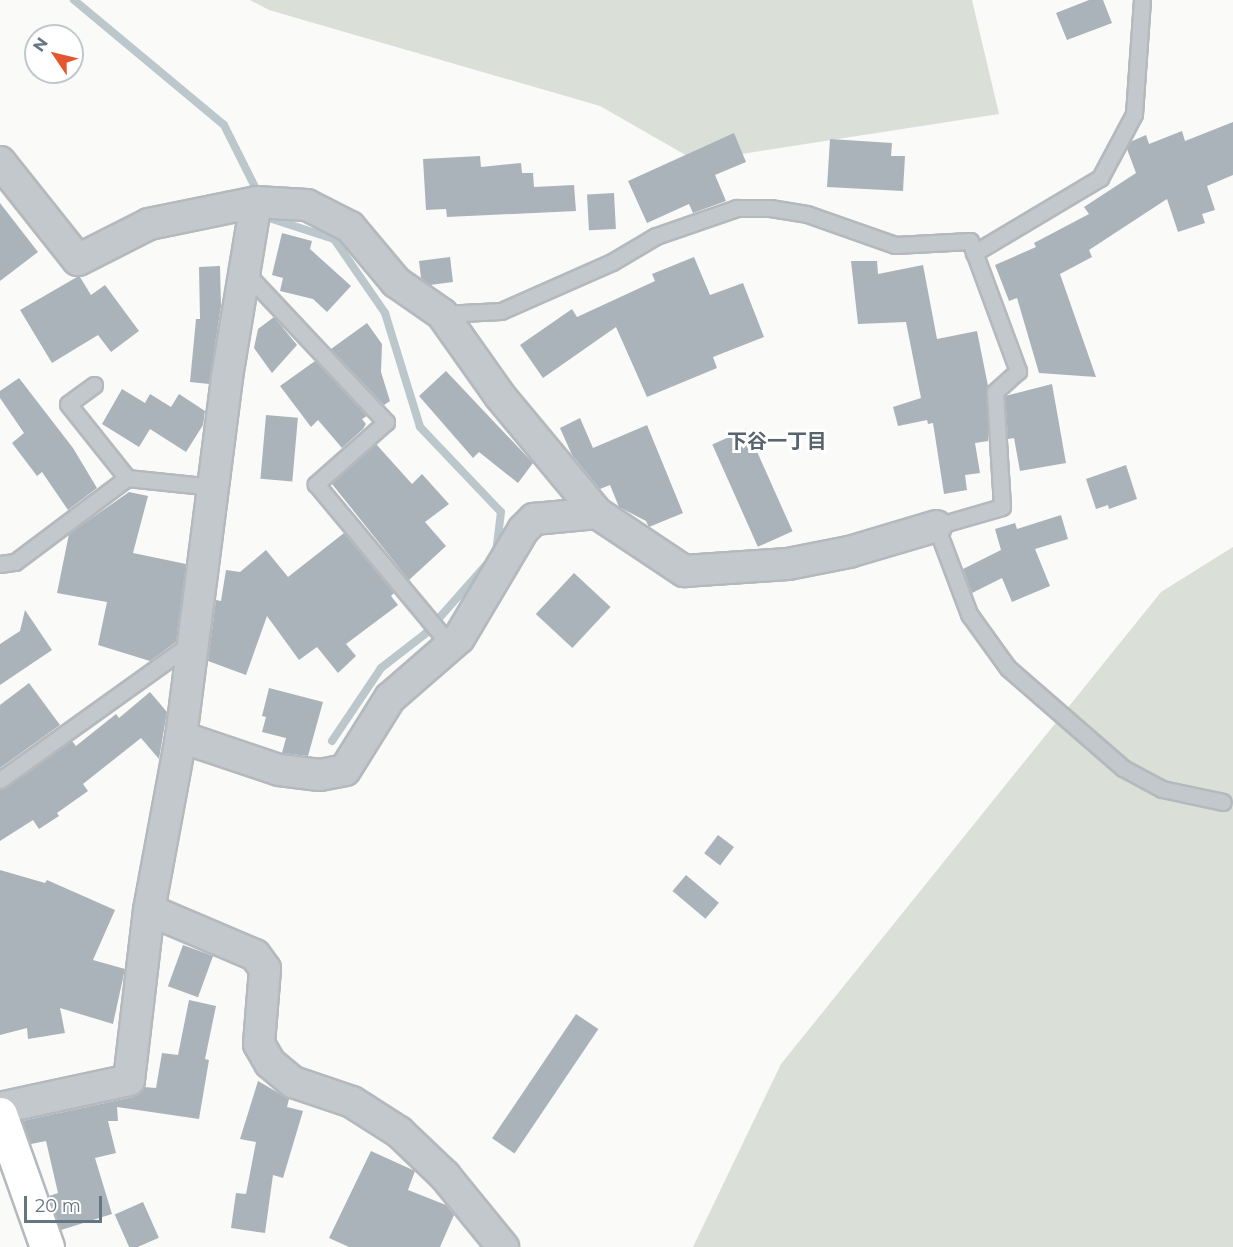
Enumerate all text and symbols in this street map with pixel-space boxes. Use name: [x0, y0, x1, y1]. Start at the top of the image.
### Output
north arrow: [24, 24, 84, 84]
text: N: [29, 34, 52, 55]
district label: 下谷一丁目: [727, 429, 827, 453]
scale bar: [27, 1184, 105, 1222]
text: 20 m: [35, 1195, 81, 1217]

